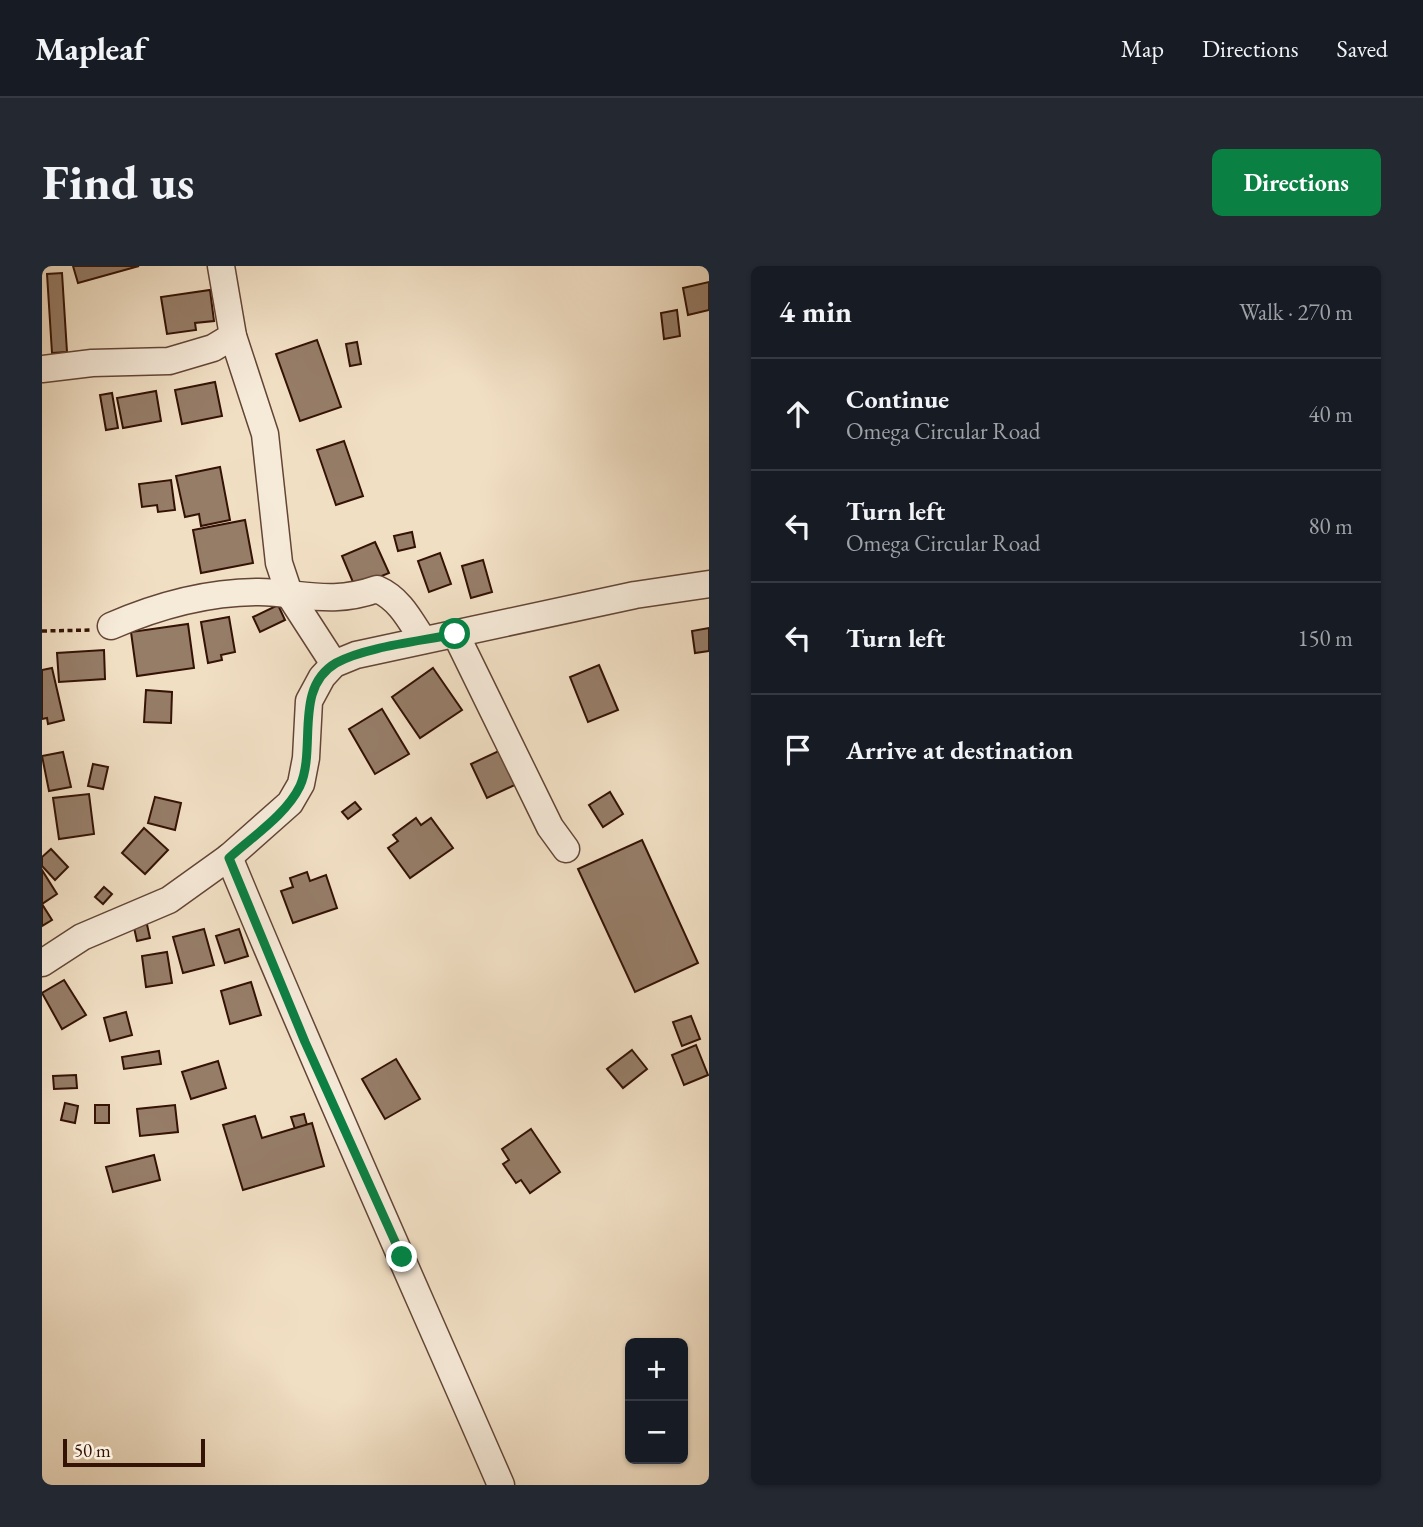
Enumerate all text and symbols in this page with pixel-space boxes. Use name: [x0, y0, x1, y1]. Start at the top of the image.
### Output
text: Mapleaf: [35, 27, 146, 70]
text: Map: [1121, 33, 1164, 64]
text: Directions: [1202, 33, 1299, 64]
text: Saved: [1337, 33, 1388, 64]
button: Directions: [1212, 149, 1381, 216]
text: Find us: [42, 150, 194, 214]
text: 4 min: [779, 292, 852, 331]
text: Walk · 270 m: [1239, 297, 1353, 327]
text: Continue: [846, 382, 949, 416]
icon: ahead: [779, 395, 817, 433]
text: 40 m: [1308, 399, 1353, 429]
text: Omega Circular Road: [846, 416, 1040, 446]
text: Turn left: [846, 494, 945, 528]
icon: left: [779, 507, 817, 545]
text: 80 m: [1308, 511, 1353, 541]
text: Omega Circular Road: [846, 528, 1040, 558]
route start: [439, 618, 470, 649]
icon: left: [779, 619, 817, 657]
text: Turn left: [846, 621, 945, 655]
text: 150 m: [1297, 623, 1353, 653]
icon: arrive: [779, 731, 817, 769]
text: Arrive at destination: [846, 733, 1073, 767]
route end: [386, 1241, 417, 1272]
map controls: [625, 1338, 688, 1464]
button: +: [625, 1338, 688, 1401]
button: −: [625, 1401, 688, 1464]
scale bar: [63, 1436, 205, 1468]
text: 50 m: [74, 1438, 111, 1463]

